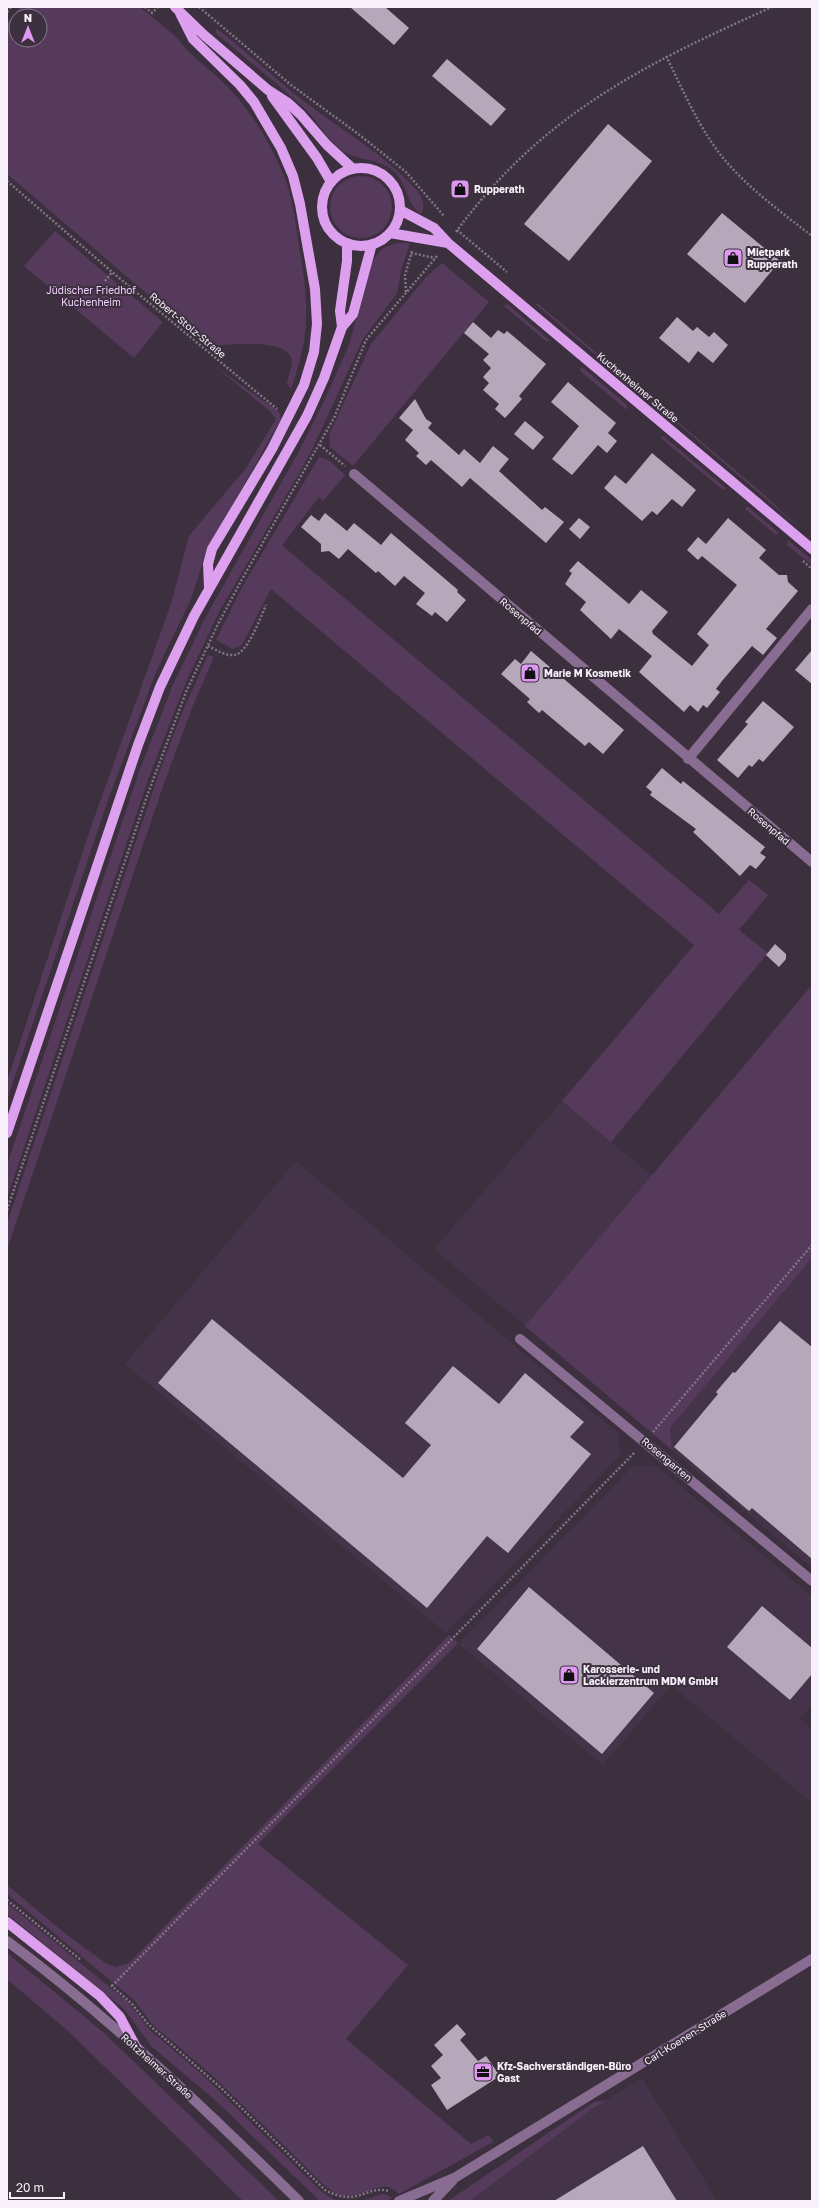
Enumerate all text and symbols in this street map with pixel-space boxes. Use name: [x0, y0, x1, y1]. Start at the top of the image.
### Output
north arrow: [8, 8, 48, 48]
text: N: [24, 11, 32, 24]
shop icon: Rupperath: [449, 178, 471, 200]
place label: Rupperath: [474, 183, 525, 195]
place label: Mietpark Rupperath: [747, 246, 798, 270]
shop icon: Mietpark Rupperath: [722, 247, 744, 269]
park label: Jüdischer Friedhof Kuchenheim: [46, 284, 136, 308]
street label: Robert-Stolz-Straße: [147, 290, 229, 361]
street label: Kuchenheimer Straße: [595, 349, 682, 425]
street label: Rosenpfad: [498, 595, 544, 637]
shop icon: Marie M Kosmetik: [519, 662, 541, 684]
place label: Marie M Kosmetik: [544, 667, 631, 679]
street label: Rosenpfad: [746, 805, 792, 847]
street label: Rosengarten: [639, 1435, 695, 1483]
place label: Karosserie- und Lackierzentrum MDM GmbH: [583, 1663, 718, 1687]
shop icon: Karosserie- und Lackierzentrum MDM GmbH: [558, 1664, 580, 1686]
street label: Carl-Koenen-Straße: [642, 2007, 728, 2067]
street label: Roitzheimer Straße: [119, 2031, 195, 2101]
place label: Kfz-Sachverständigen-Büro Gast: [497, 2060, 631, 2084]
office icon: Kfz-Sachverständigen-Büro Gast: [472, 2061, 494, 2083]
scale bar: [10, 2174, 64, 2200]
text: 20 m: [16, 2180, 44, 2195]

